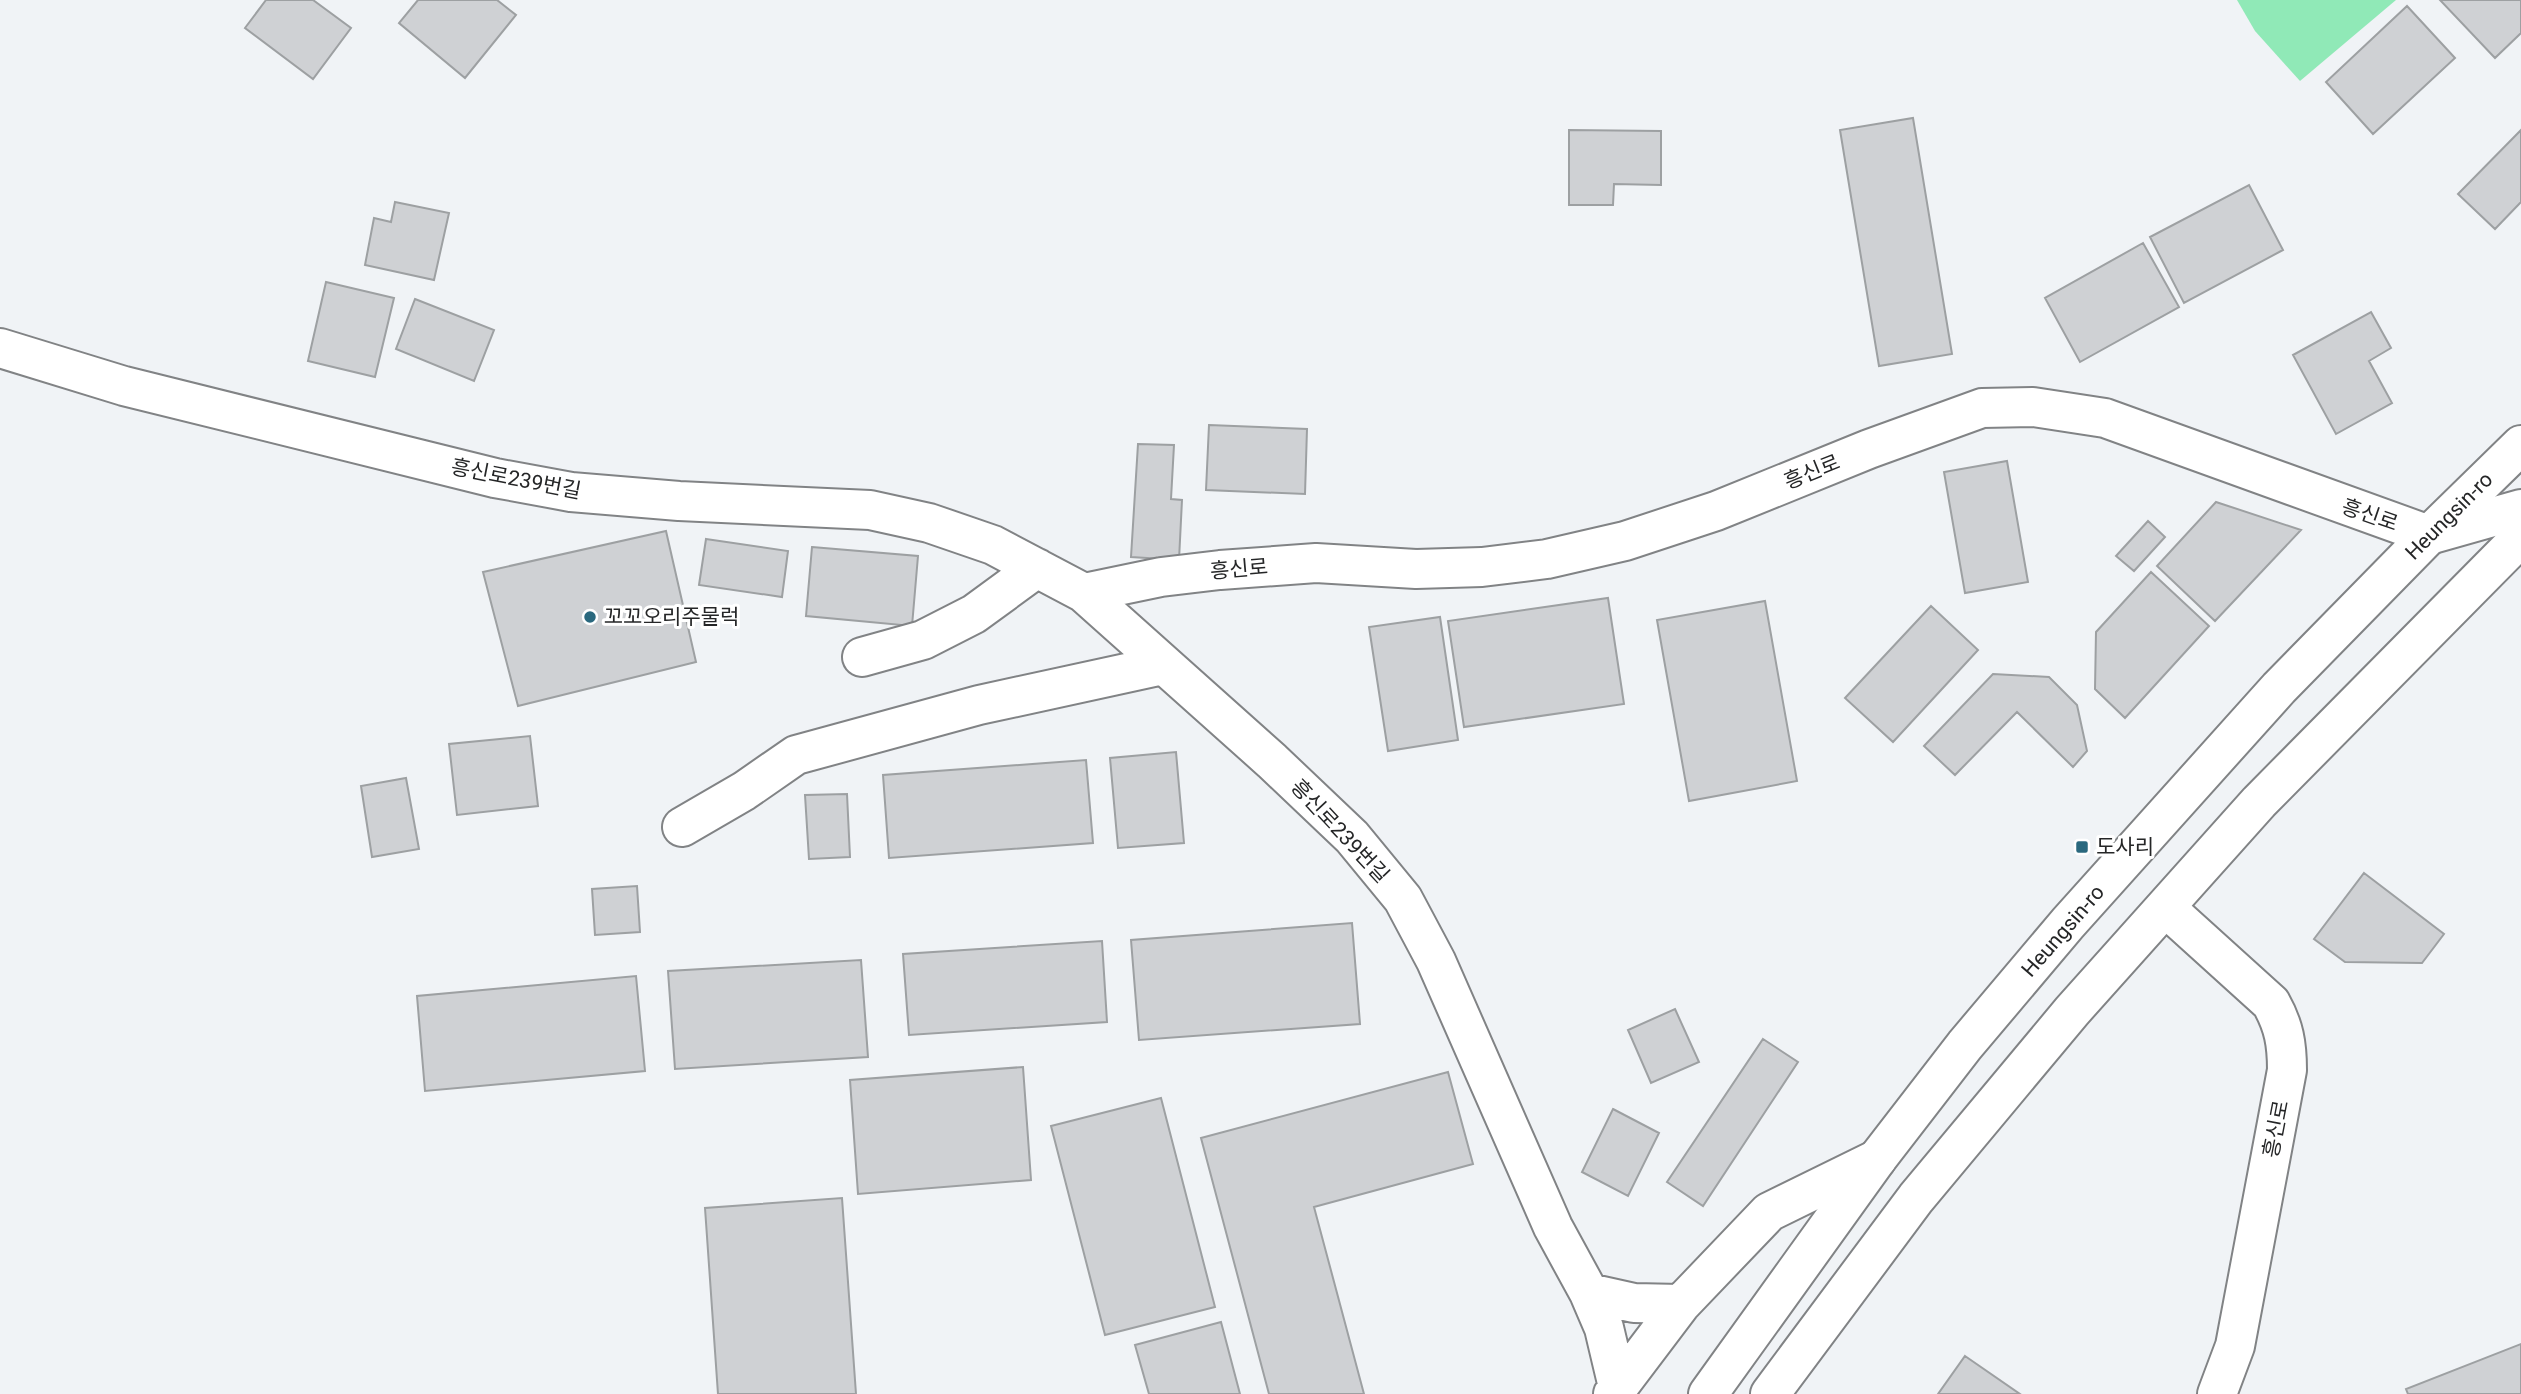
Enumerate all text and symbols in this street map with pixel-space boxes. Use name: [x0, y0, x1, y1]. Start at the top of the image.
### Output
street label: 흥신로: [1781, 450, 1843, 494]
street label: 흥신로239번길: [449, 455, 583, 503]
street label: Heungsin-ro: [2400, 467, 2498, 565]
street label: 흥신로: [2339, 494, 2401, 536]
street label: 흥신로: [1209, 555, 1269, 583]
place label: 꼬꼬오리주물럭: [604, 605, 739, 629]
marker: 꼬꼬오리주물럭: [582, 609, 598, 625]
street label: 흥신로239번길: [1286, 775, 1394, 887]
place label: 도사리: [2096, 835, 2154, 859]
marker: 도사리: [2074, 839, 2090, 855]
street label: Heungsin-ro: [2017, 880, 2109, 982]
street label: 흥신로: [2259, 1098, 2293, 1160]

